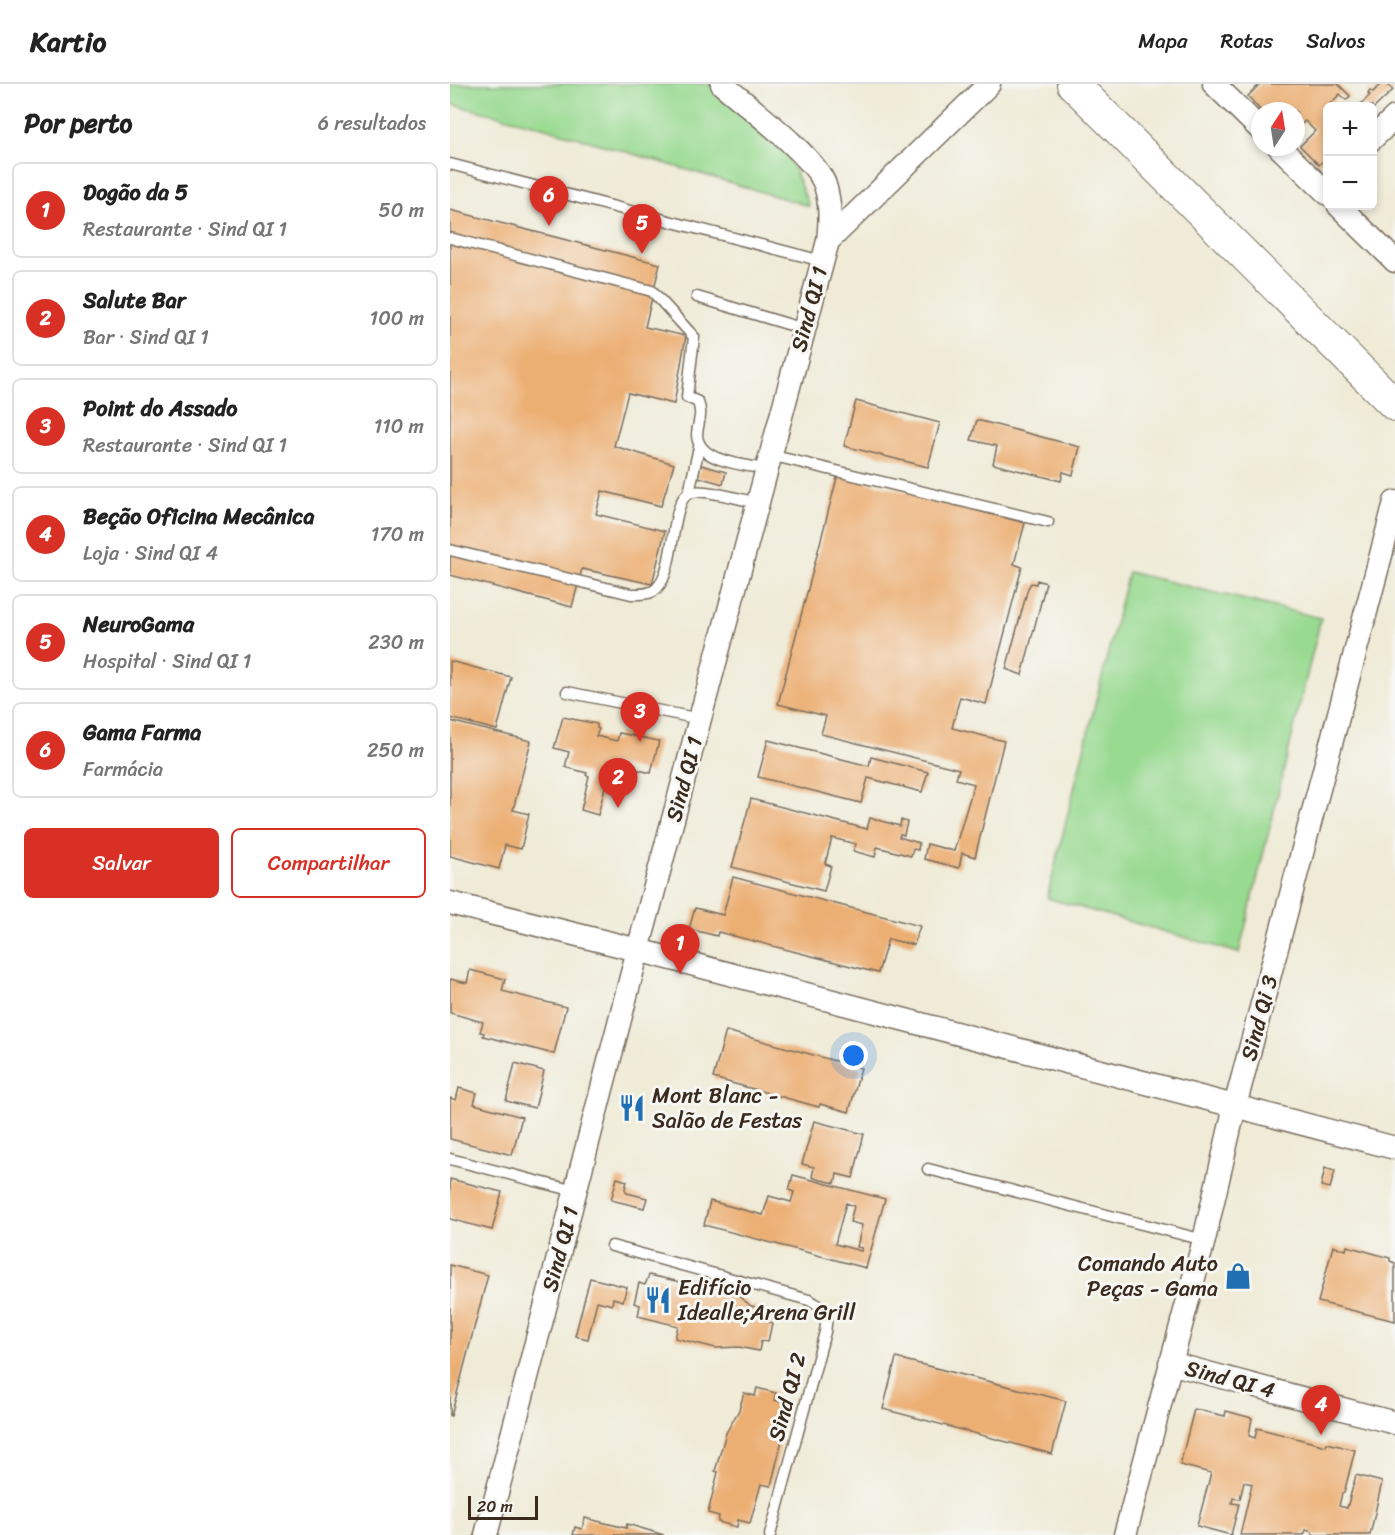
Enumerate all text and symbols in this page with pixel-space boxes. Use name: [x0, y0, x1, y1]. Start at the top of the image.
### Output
text: Kartio: [30, 17, 106, 66]
text: Mapa: [1138, 22, 1187, 60]
text: Rotas: [1220, 22, 1273, 60]
text: Salvos: [1306, 22, 1365, 60]
text: Por perto: [24, 100, 132, 146]
north arrow: [1251, 102, 1305, 156]
map controls: [1323, 102, 1377, 210]
button: +: [1323, 102, 1377, 156]
text: 6 resultados: [318, 106, 426, 141]
button: −: [1323, 156, 1377, 210]
text: Dogão da 5: [83, 173, 188, 212]
pin: 6: [530, 176, 568, 226]
text: 1: [41, 193, 50, 228]
text: 50 m: [379, 193, 424, 228]
pin: 5: [622, 204, 662, 254]
text: Restaurante · Sind QI 1: [83, 212, 287, 247]
street label: Sind QI 1: [779, 262, 839, 356]
text: Salute Bar: [83, 281, 186, 320]
text: 2: [40, 301, 51, 336]
text: 100 m: [370, 301, 424, 336]
text: Bar · Sind QI 1: [83, 320, 209, 355]
text: Point do Assado: [83, 389, 238, 428]
text: 3: [40, 409, 51, 444]
text: 110 m: [374, 409, 424, 444]
text: Restaurante · Sind QI 1: [83, 428, 287, 463]
text: Beção Oficina Mecânica: [83, 497, 315, 536]
text: 4: [39, 517, 52, 552]
text: 170 m: [371, 517, 424, 552]
text: Loja · Sind QI 4: [83, 536, 218, 571]
text: NeuroGama: [83, 605, 194, 644]
text: 5: [39, 625, 52, 660]
text: 230 m: [368, 625, 424, 660]
text: Hospital · Sind QI 1: [83, 644, 251, 679]
pin: 3: [620, 692, 660, 742]
text: Gama Farma: [83, 713, 201, 752]
street label: Sind QI 1: [654, 732, 714, 826]
text: 6: [40, 733, 51, 768]
text: 250 m: [367, 733, 424, 768]
text: Farmácia: [83, 752, 163, 787]
pin: 2: [598, 758, 638, 808]
button: Salvar: [24, 828, 219, 898]
button: Compartilhar: [231, 828, 426, 898]
pin: 1: [660, 924, 700, 974]
street label: Sind Qi 3: [1229, 971, 1289, 1065]
your location: [839, 1041, 868, 1070]
place label: Mont Blanc - Salão de Festas: [652, 1076, 803, 1140]
restaurant icon: Mont Blanc - Salão de Festas: [617, 1093, 647, 1123]
street label: Sind QI 1: [530, 1202, 590, 1296]
place label: Comando Auto Peças - Gama: [1078, 1244, 1218, 1308]
shop icon: Comando Auto Peças - Gama: [1223, 1261, 1253, 1291]
place label: Edifício Idealle;Arena Grill: [677, 1268, 856, 1332]
restaurant icon: Edifício Idealle;Arena Grill: [643, 1285, 673, 1315]
street label: Sind QI 2: [756, 1348, 818, 1446]
street label: Sind QI 4: [1181, 1348, 1279, 1410]
pin: 4: [1302, 1386, 1340, 1435]
text: 20 m: [477, 1492, 513, 1521]
scale bar: [468, 1493, 538, 1520]

